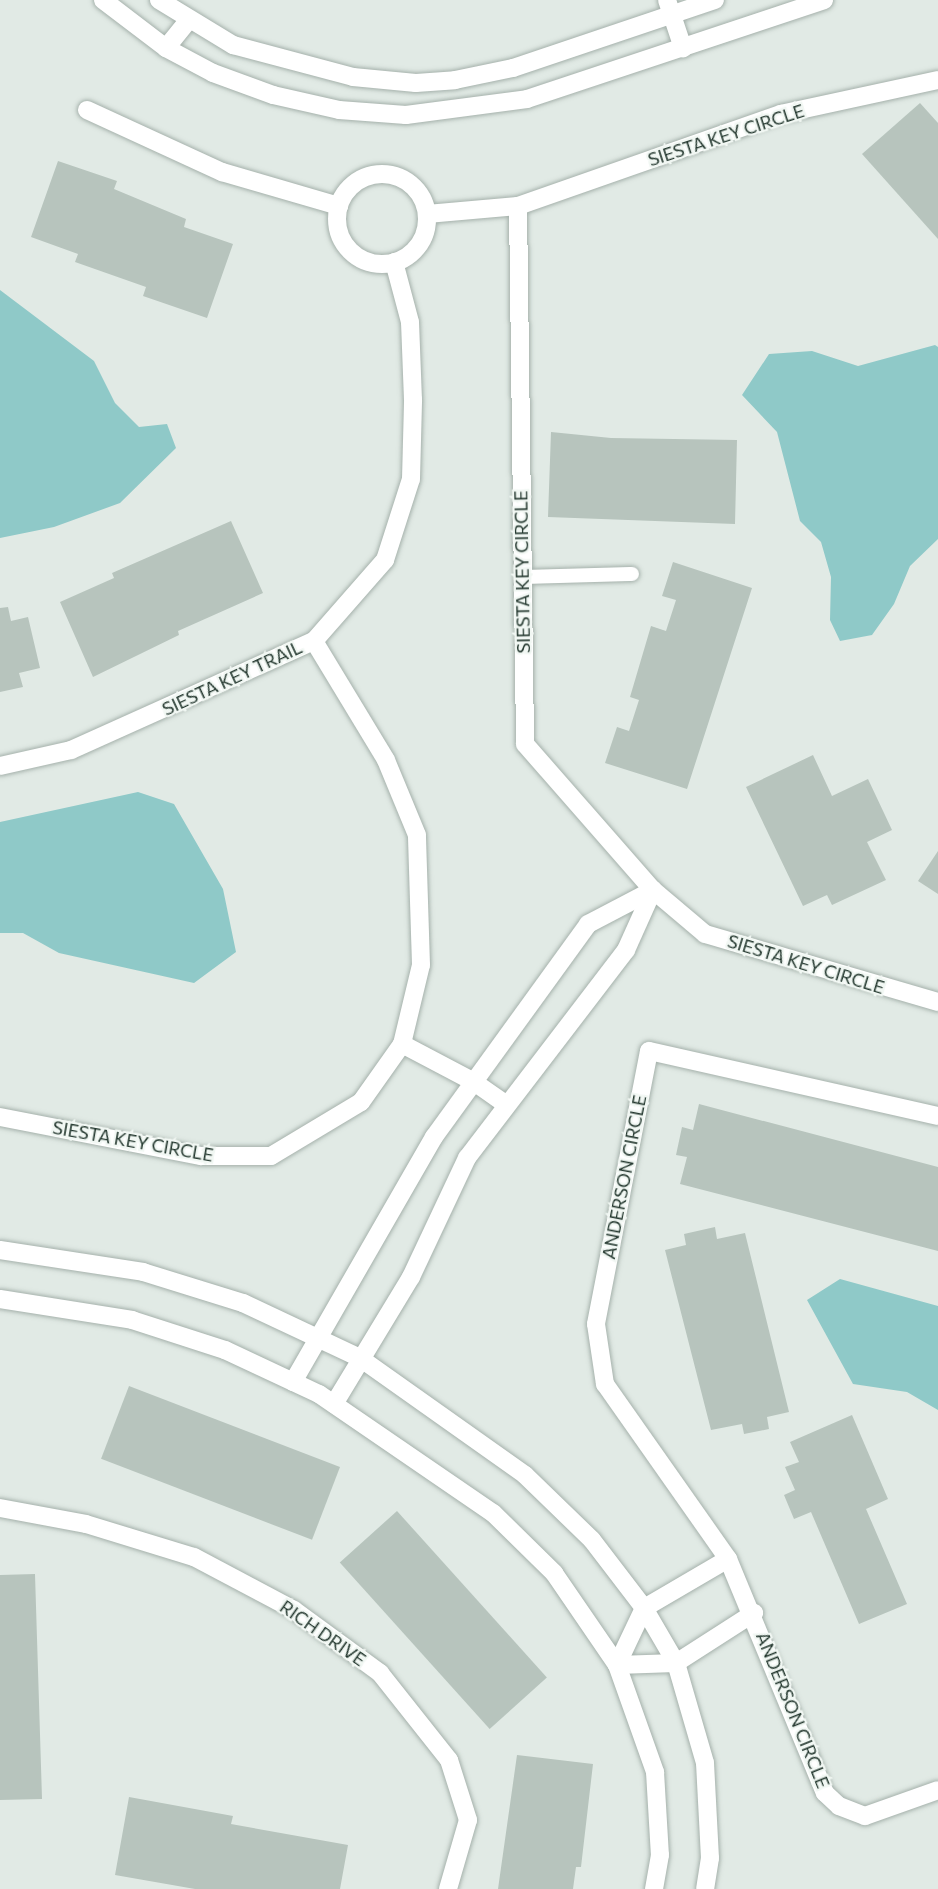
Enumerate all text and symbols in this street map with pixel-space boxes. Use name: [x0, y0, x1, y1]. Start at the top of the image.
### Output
street label: SIESTA KEY CIRCLE: [645, 100, 807, 170]
street label: SIESTA KEY CIRCLE: [510, 490, 534, 654]
street label: SIESTA KEY TRAIL: [159, 636, 305, 720]
street label: SIESTA KEY CIRCLE: [725, 930, 887, 998]
street label: ANDERSON CIRCLE: [597, 1093, 651, 1261]
street label: SIESTA KEY CIRCLE: [51, 1116, 215, 1166]
street label: RICH DRIVE: [276, 1596, 370, 1670]
street label: ANDERSON CIRCLE: [752, 1629, 834, 1791]

